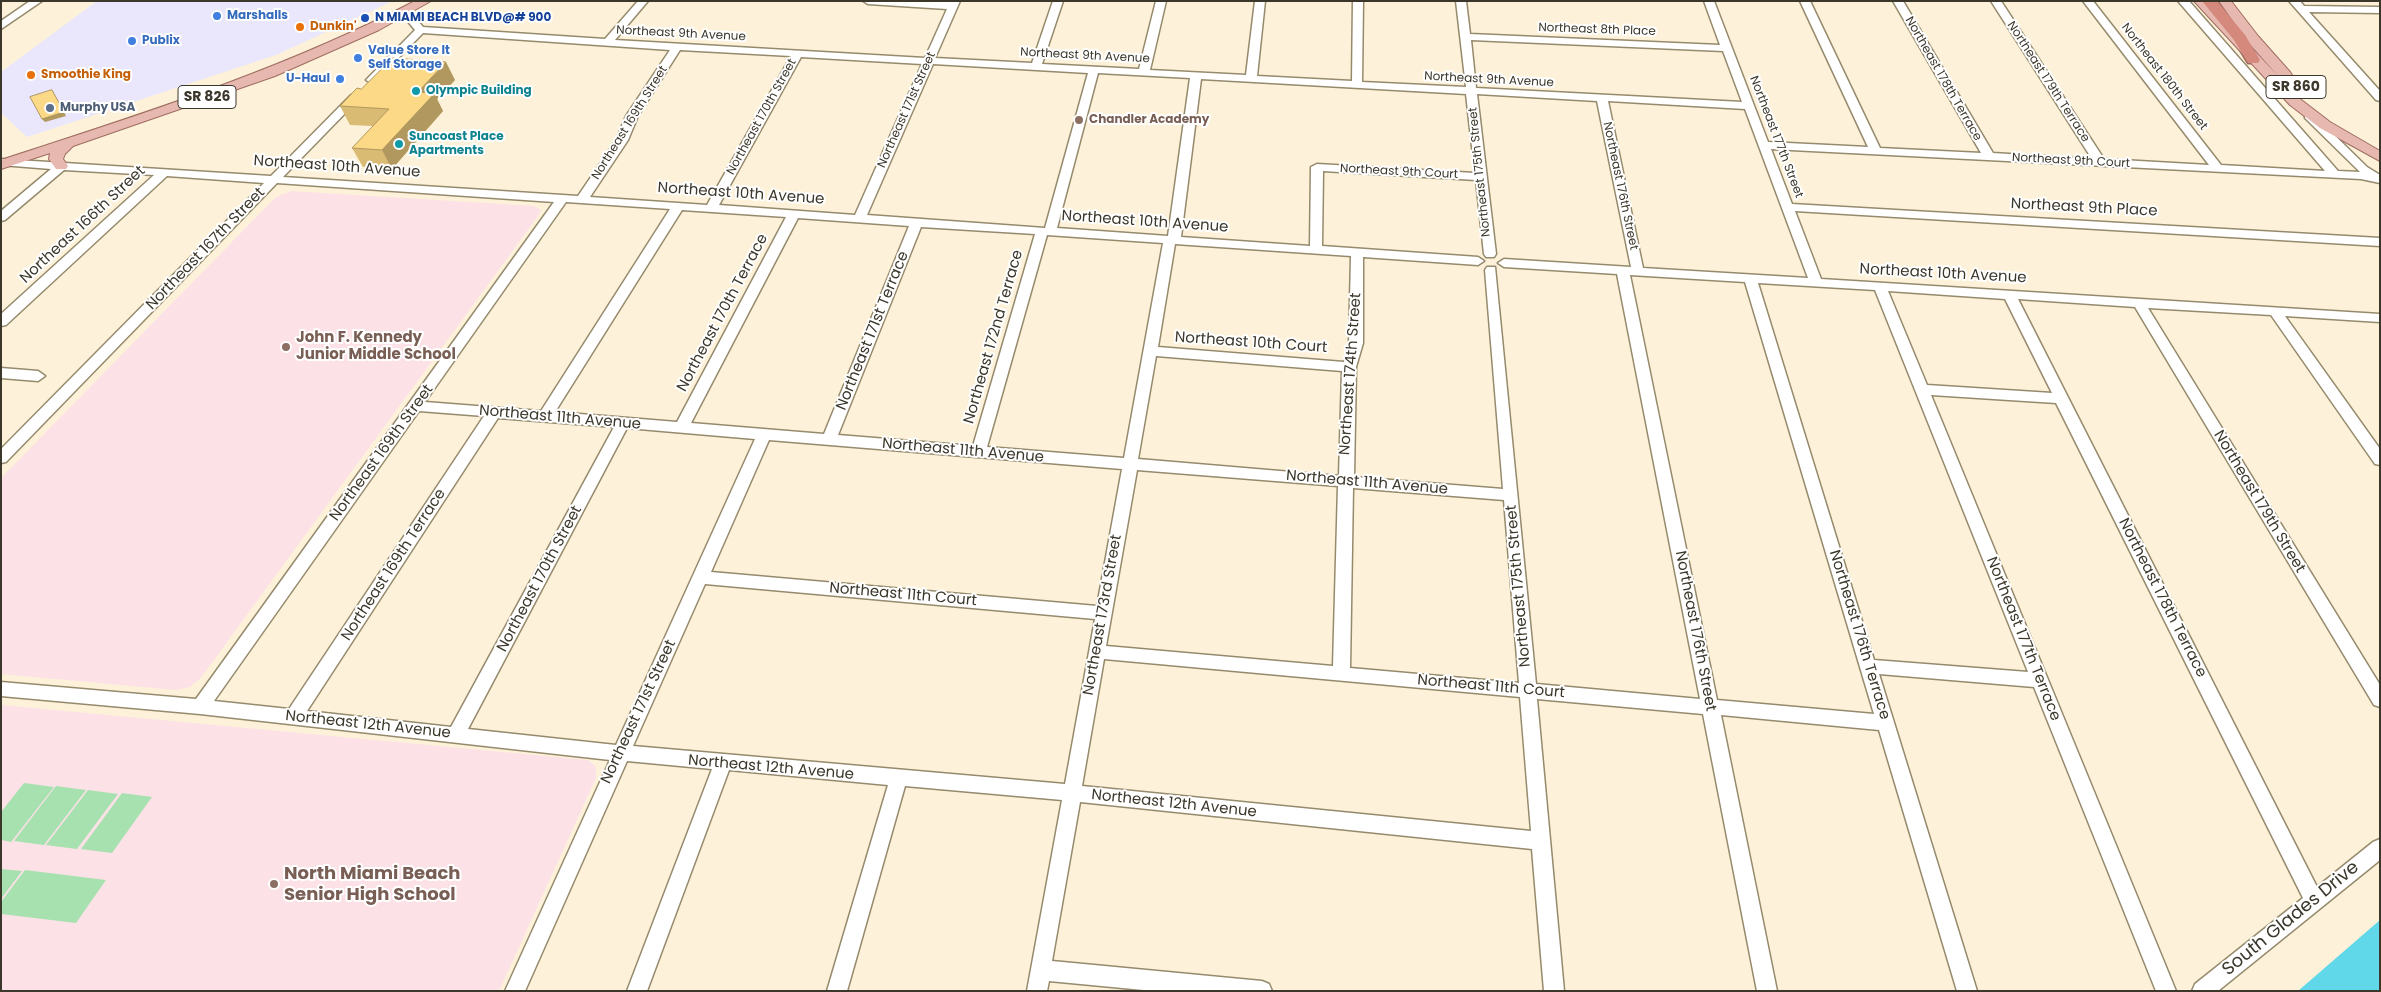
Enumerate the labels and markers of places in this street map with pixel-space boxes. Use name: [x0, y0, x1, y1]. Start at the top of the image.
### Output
place label: Marshalls: [227, 9, 288, 23]
marker: Marshalls: [211, 10, 223, 22]
place label: N MIAMI BEACH BLVD@# 900: [375, 11, 551, 25]
marker: N MIAMI BEACH BLVD@# 900: [359, 12, 371, 24]
place label: Dunkin': [310, 20, 357, 34]
marker: Dunkin': [294, 21, 306, 33]
place label: Publix: [142, 34, 180, 48]
marker: Publix: [126, 35, 138, 47]
place label: Value Store It Self Storage: [368, 44, 450, 72]
marker: Value Store It Self Storage: [352, 52, 364, 64]
place label: Smoothie King: [41, 68, 131, 82]
marker: Smoothie King: [25, 69, 37, 81]
place label: U-Haul: [286, 72, 330, 86]
marker: U-Haul: [334, 73, 346, 85]
place label: Olympic Building: [426, 84, 532, 98]
marker: Olympic Building: [410, 85, 422, 97]
place label: Murphy USA: [60, 101, 135, 115]
marker: Murphy USA: [44, 102, 56, 114]
place label: Chandler Academy: [1089, 113, 1209, 127]
marker: Chandler Academy: [1073, 114, 1085, 126]
place label: Suncoast Place Apartments: [409, 130, 504, 158]
marker: Suncoast Place Apartments: [393, 138, 405, 150]
place label: John F. Kennedy Junior Middle School: [296, 329, 456, 364]
marker: John F. Kennedy Junior Middle School: [280, 341, 292, 353]
place label: North Miami Beach Senior High School: [284, 863, 460, 906]
marker: North Miami Beach Senior High School: [268, 878, 280, 890]

